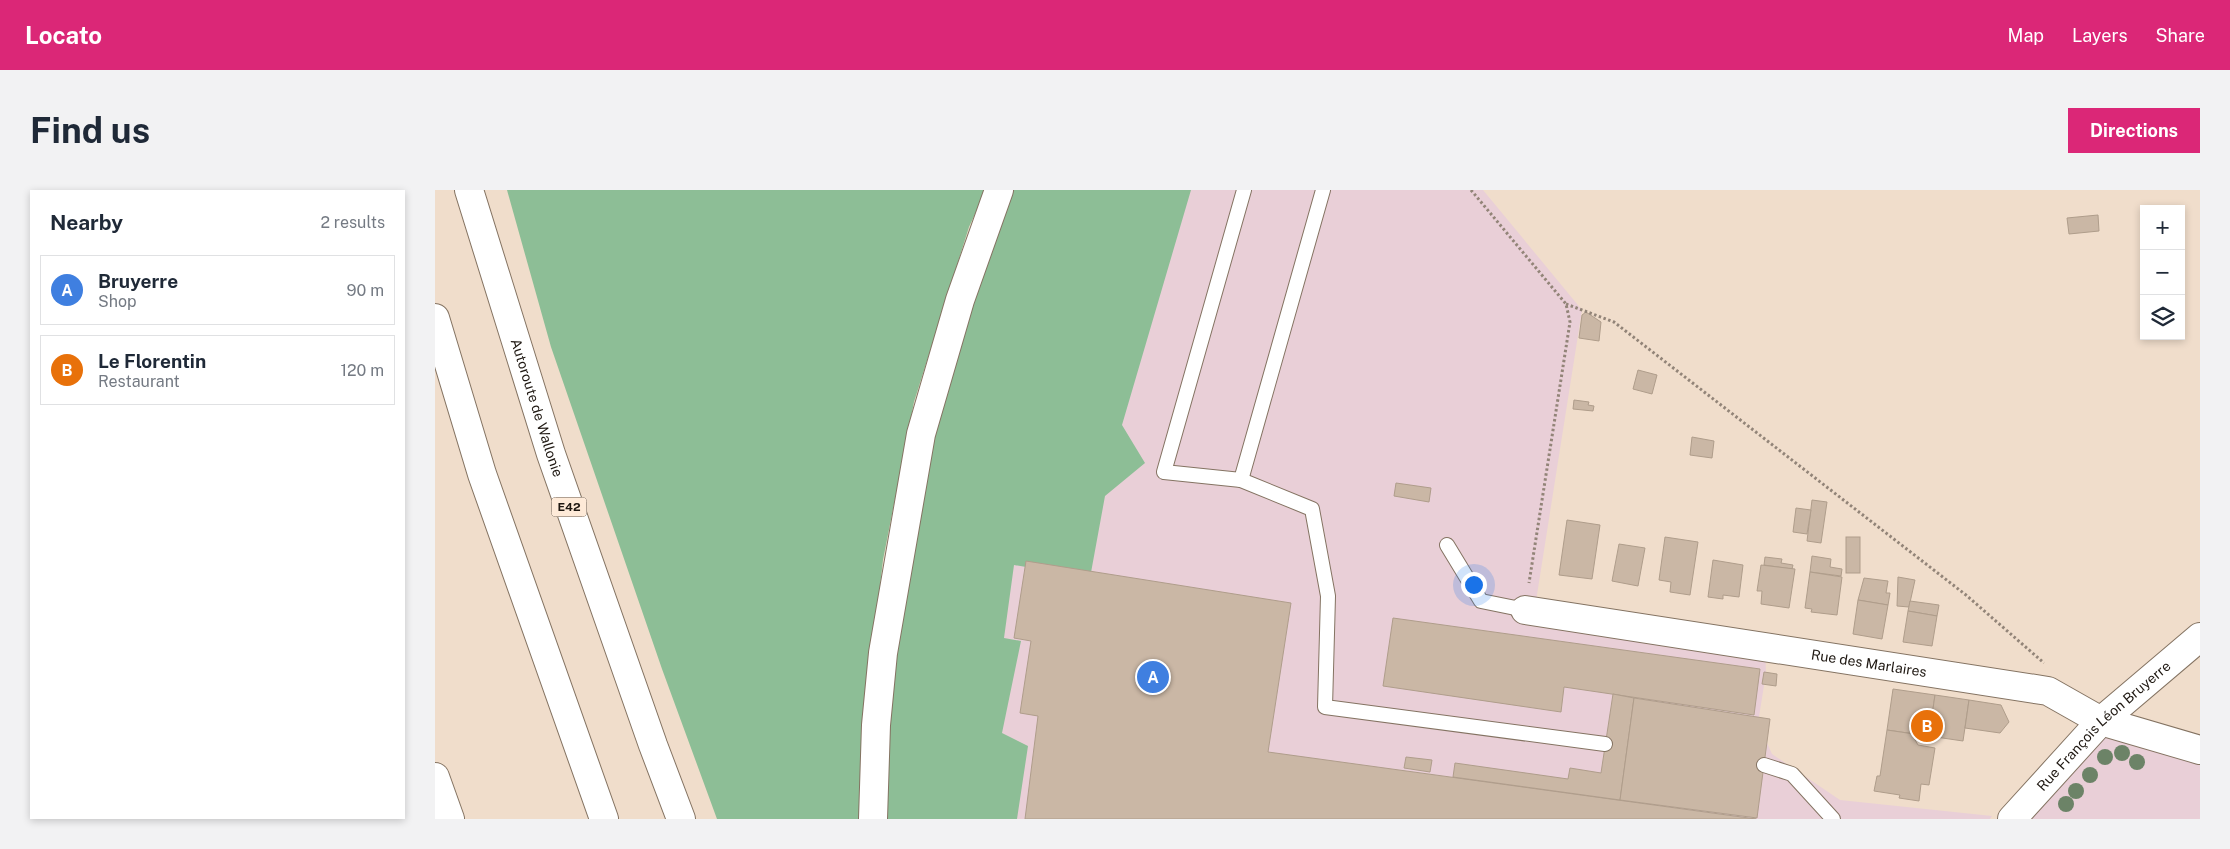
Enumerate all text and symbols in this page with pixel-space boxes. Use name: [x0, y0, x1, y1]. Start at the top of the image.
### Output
text: Locato: [25, 21, 102, 49]
text: Map: [2008, 25, 2044, 46]
text: Layers: [2072, 25, 2128, 46]
text: Share: [2156, 25, 2205, 46]
button: Directions: [2068, 108, 2200, 153]
text: Find us: [30, 110, 150, 151]
map controls: [2140, 205, 2185, 340]
button: +: [2140, 205, 2185, 250]
text: Nearby: [50, 210, 123, 235]
text: 2 results: [320, 213, 385, 232]
button: −: [2140, 250, 2185, 295]
text: Bruyerre: [98, 270, 178, 292]
text: A: [61, 281, 73, 300]
text: 90 m: [347, 281, 384, 300]
text: Shop: [98, 292, 137, 311]
button: layers: [2140, 295, 2185, 340]
street label: Autoroute de Wallonie: [508, 337, 566, 479]
text: Le Florentin: [98, 350, 206, 372]
text: B: [62, 361, 72, 380]
text: 120 m: [340, 361, 384, 380]
text: Restaurant: [98, 372, 180, 391]
road number: E42: [551, 498, 587, 516]
your location: [1461, 572, 1487, 598]
street label: Rue des Marlaires: [1810, 646, 1928, 680]
pin: A: [1137, 658, 1169, 696]
street label: Rue François Léon Bruyerre: [2034, 658, 2174, 794]
pin: B: [1911, 707, 1943, 745]

